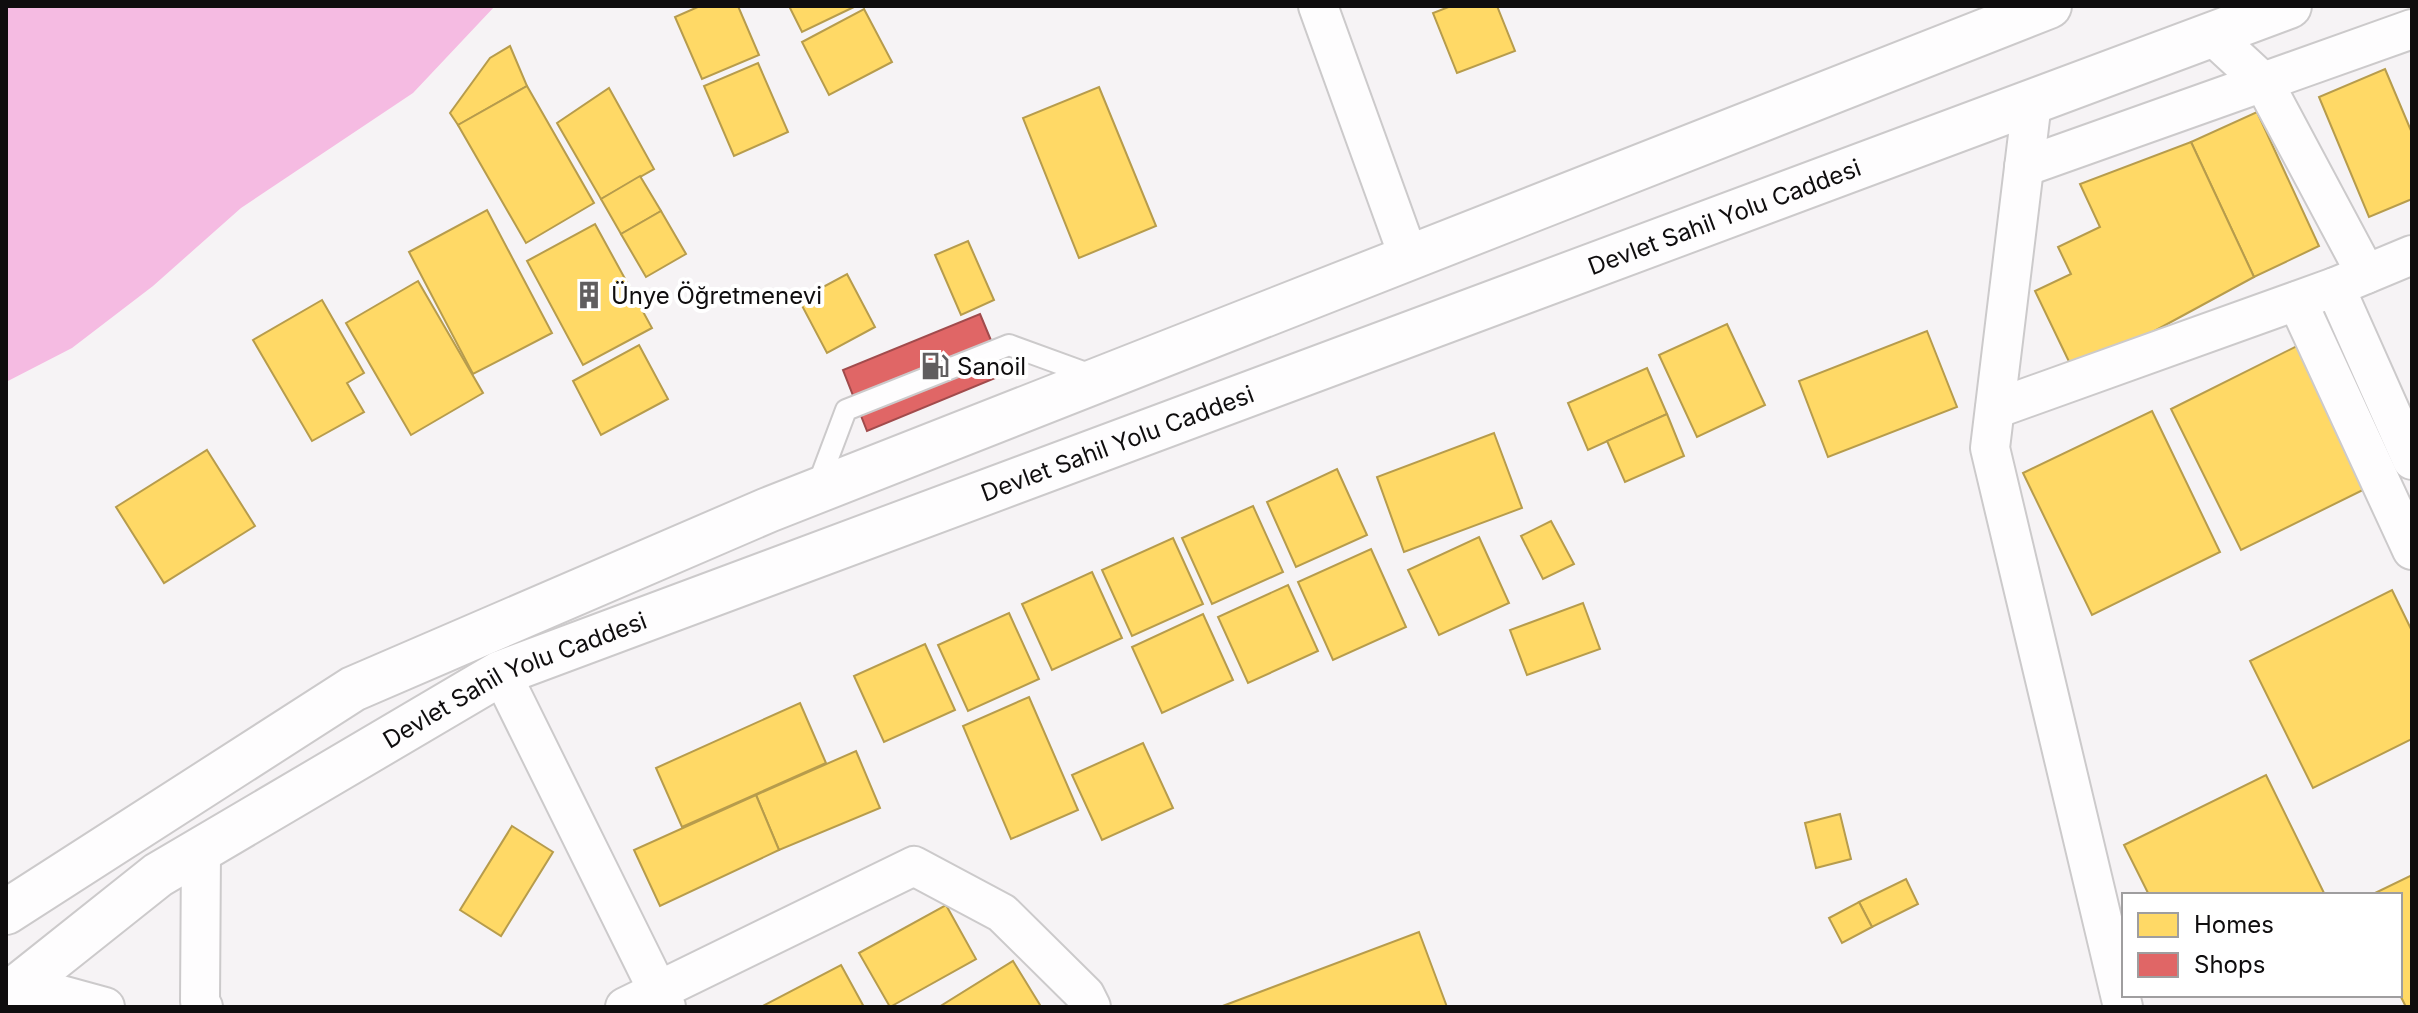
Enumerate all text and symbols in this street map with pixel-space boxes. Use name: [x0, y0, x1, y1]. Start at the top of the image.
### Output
street label: Devlet Sahil Yolu Caddesi: [1584, 153, 1865, 281]
building icon: Ünye Öğretmenevi: [574, 280, 604, 310]
place label: Ünye Öğretmenevi: [611, 281, 822, 310]
fuel station icon: Sanoil: [920, 351, 950, 381]
place label: Sanoil: [957, 352, 1026, 381]
street label: Devlet Sahil Yolu Caddesi: [977, 379, 1258, 507]
street label: Devlet Sahil Yolu Caddesi: [378, 606, 650, 754]
legend: [2122, 893, 2402, 997]
text: Homes: [2194, 910, 2274, 939]
text: Shops: [2194, 950, 2265, 979]

